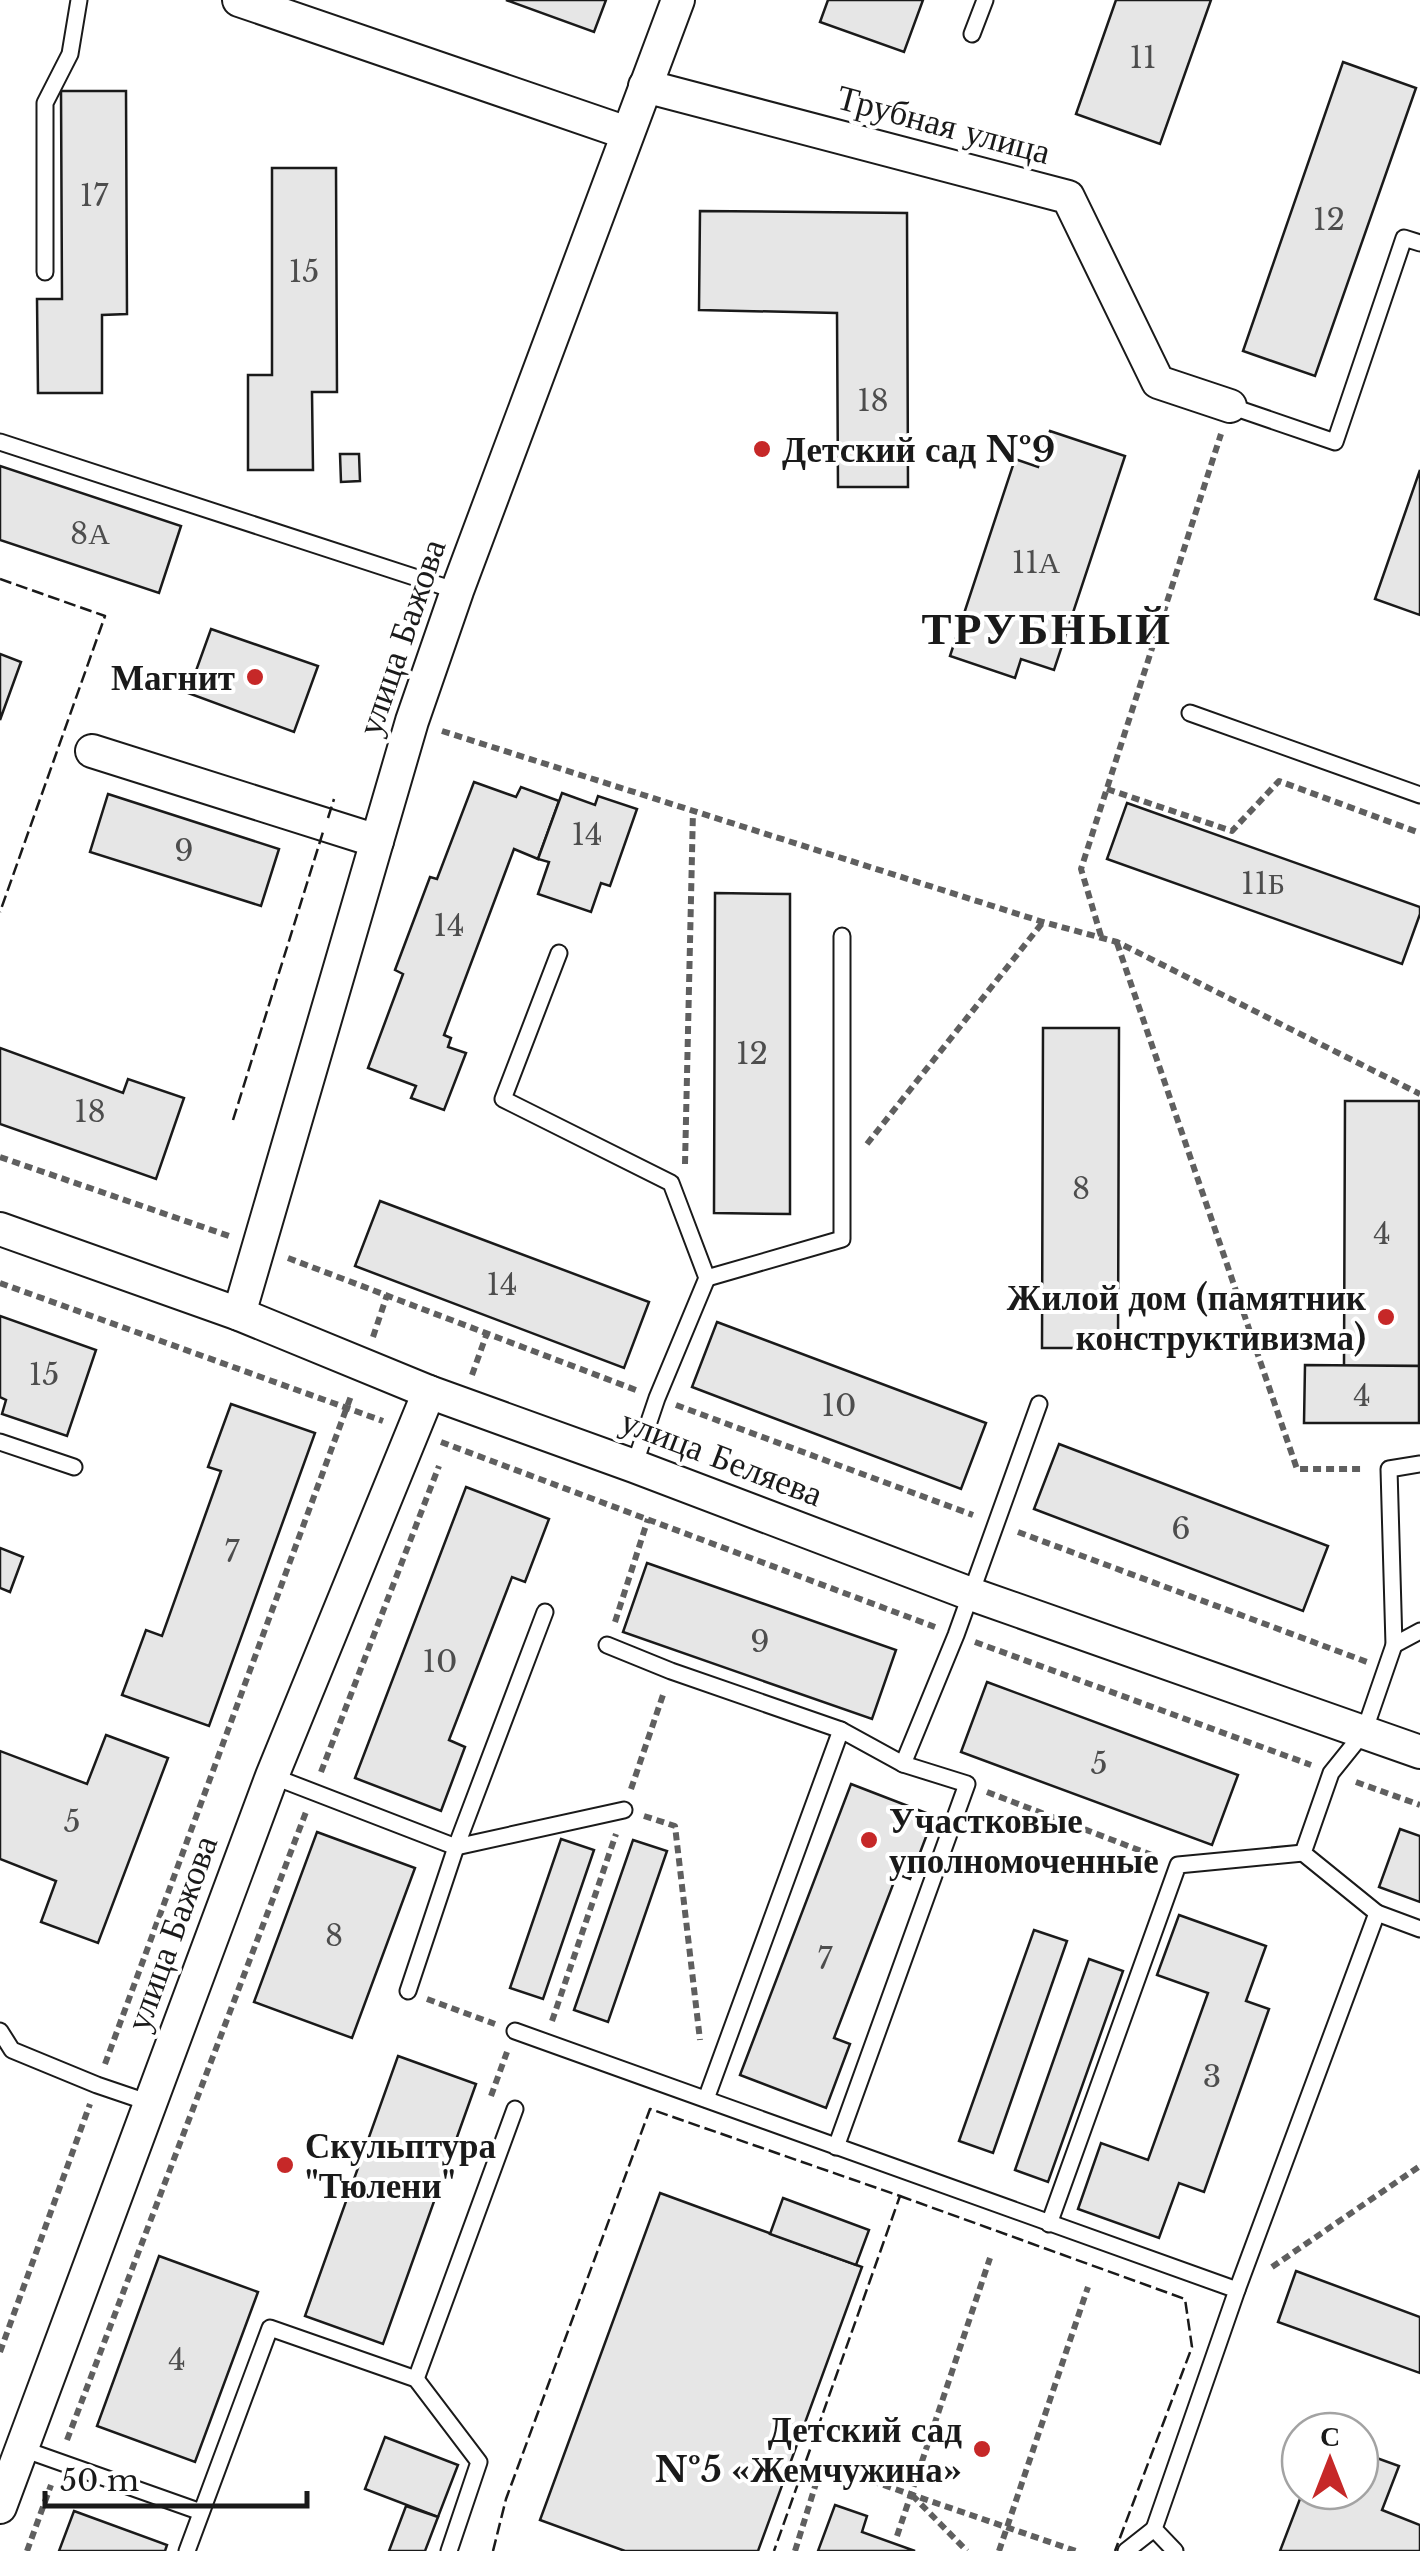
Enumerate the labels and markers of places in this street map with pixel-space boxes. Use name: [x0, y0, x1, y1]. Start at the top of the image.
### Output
place label: Детский сад №9: [782, 428, 1055, 471]
marker: Детский сад №9: [751, 438, 773, 460]
place label: Магнит: [111, 656, 235, 699]
marker: Магнит: [244, 666, 266, 688]
place label: Жилой дом (памятник конструктивизма): [1007, 1276, 1367, 1359]
marker: Жилой дом (памятник конструктивизма): [1375, 1306, 1397, 1328]
place label: Участковые уполномоченные: [889, 1799, 1159, 1882]
marker: Участковые уполномоченные: [858, 1829, 880, 1851]
place label: Скульптура "Тюлени": [305, 2124, 496, 2207]
marker: Скульптура "Тюлени": [274, 2154, 296, 2176]
place label: Детский сад №5 «Жемчужина»: [655, 2408, 962, 2491]
marker: Детский сад №5 «Жемчужина»: [971, 2438, 993, 2460]

